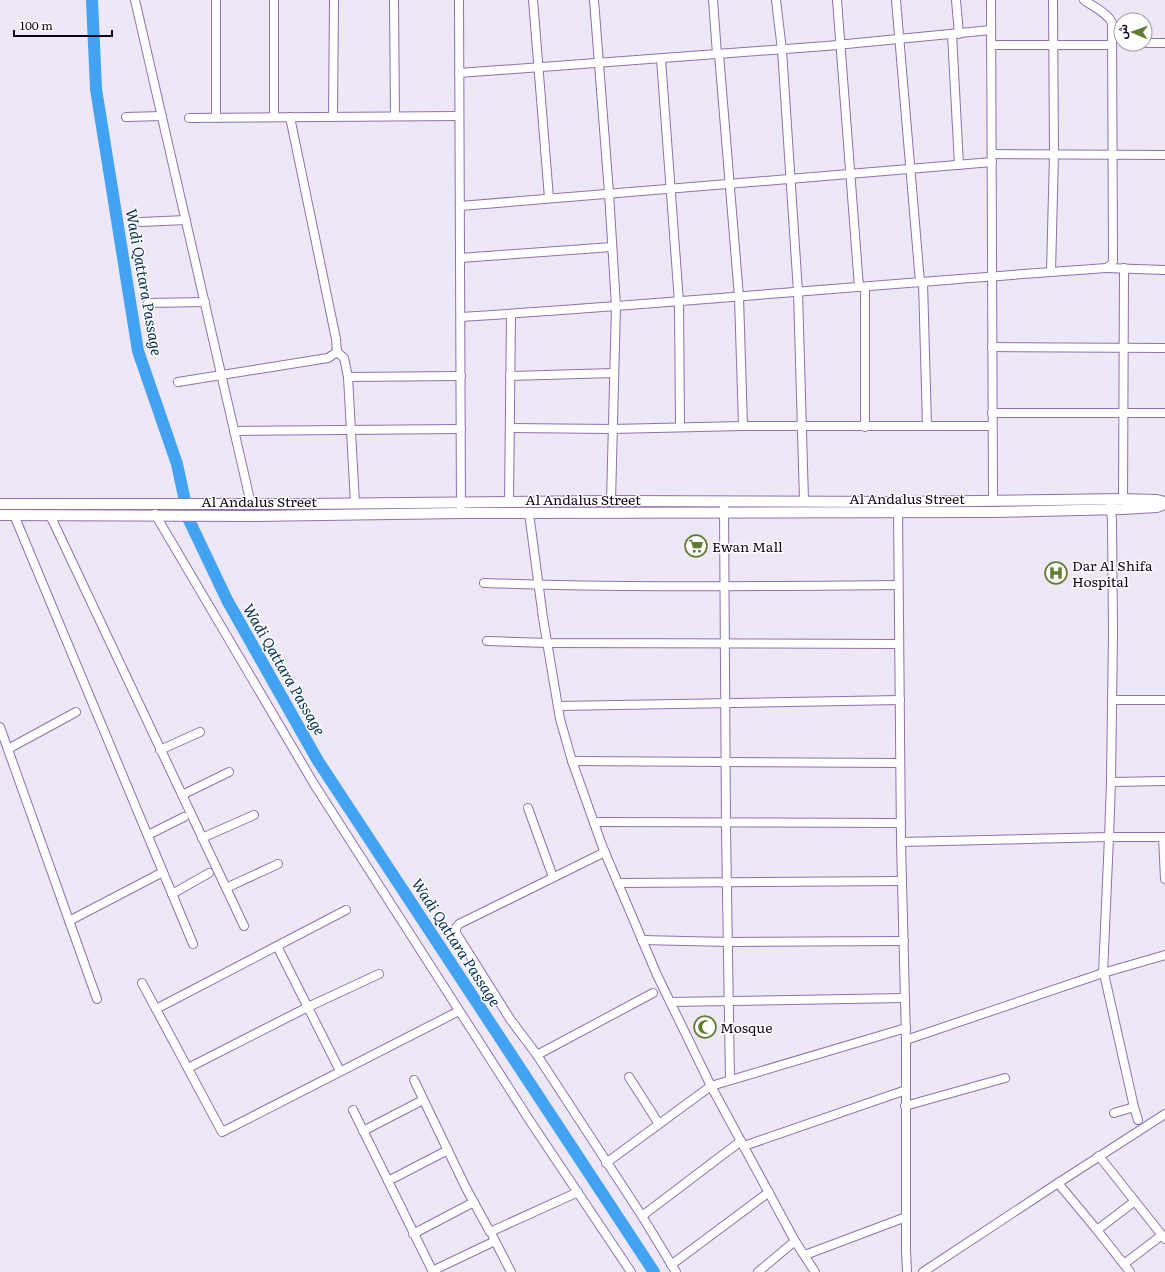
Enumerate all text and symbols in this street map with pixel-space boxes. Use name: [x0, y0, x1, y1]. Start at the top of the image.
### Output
scale bar: [14, 12, 112, 38]
north arrow: [1113, 12, 1153, 52]
text: 100 m: [20, 16, 53, 34]
text: ش: [1114, 24, 1130, 39]
water label: Wadi Qattara Passage: [121, 207, 169, 357]
street label: Al Andalus Street: [849, 488, 965, 508]
street label: Al Andalus Street: [525, 489, 641, 509]
street label: Al Andalus Street: [201, 491, 317, 511]
supermarket icon: Ewan Mall: [683, 533, 709, 559]
place label: Ewan Mall: [712, 536, 783, 556]
place label: Dar Al Shifa Hospital: [1072, 555, 1153, 591]
hospital icon: Dar Al Shifa Hospital: [1043, 560, 1069, 586]
water label: Wadi Qattara Passage: [238, 599, 332, 739]
water label: Wadi Qattara Passage: [407, 873, 507, 1011]
mosque icon: Mosque: [692, 1014, 718, 1040]
place label: Mosque: [720, 1017, 773, 1037]

